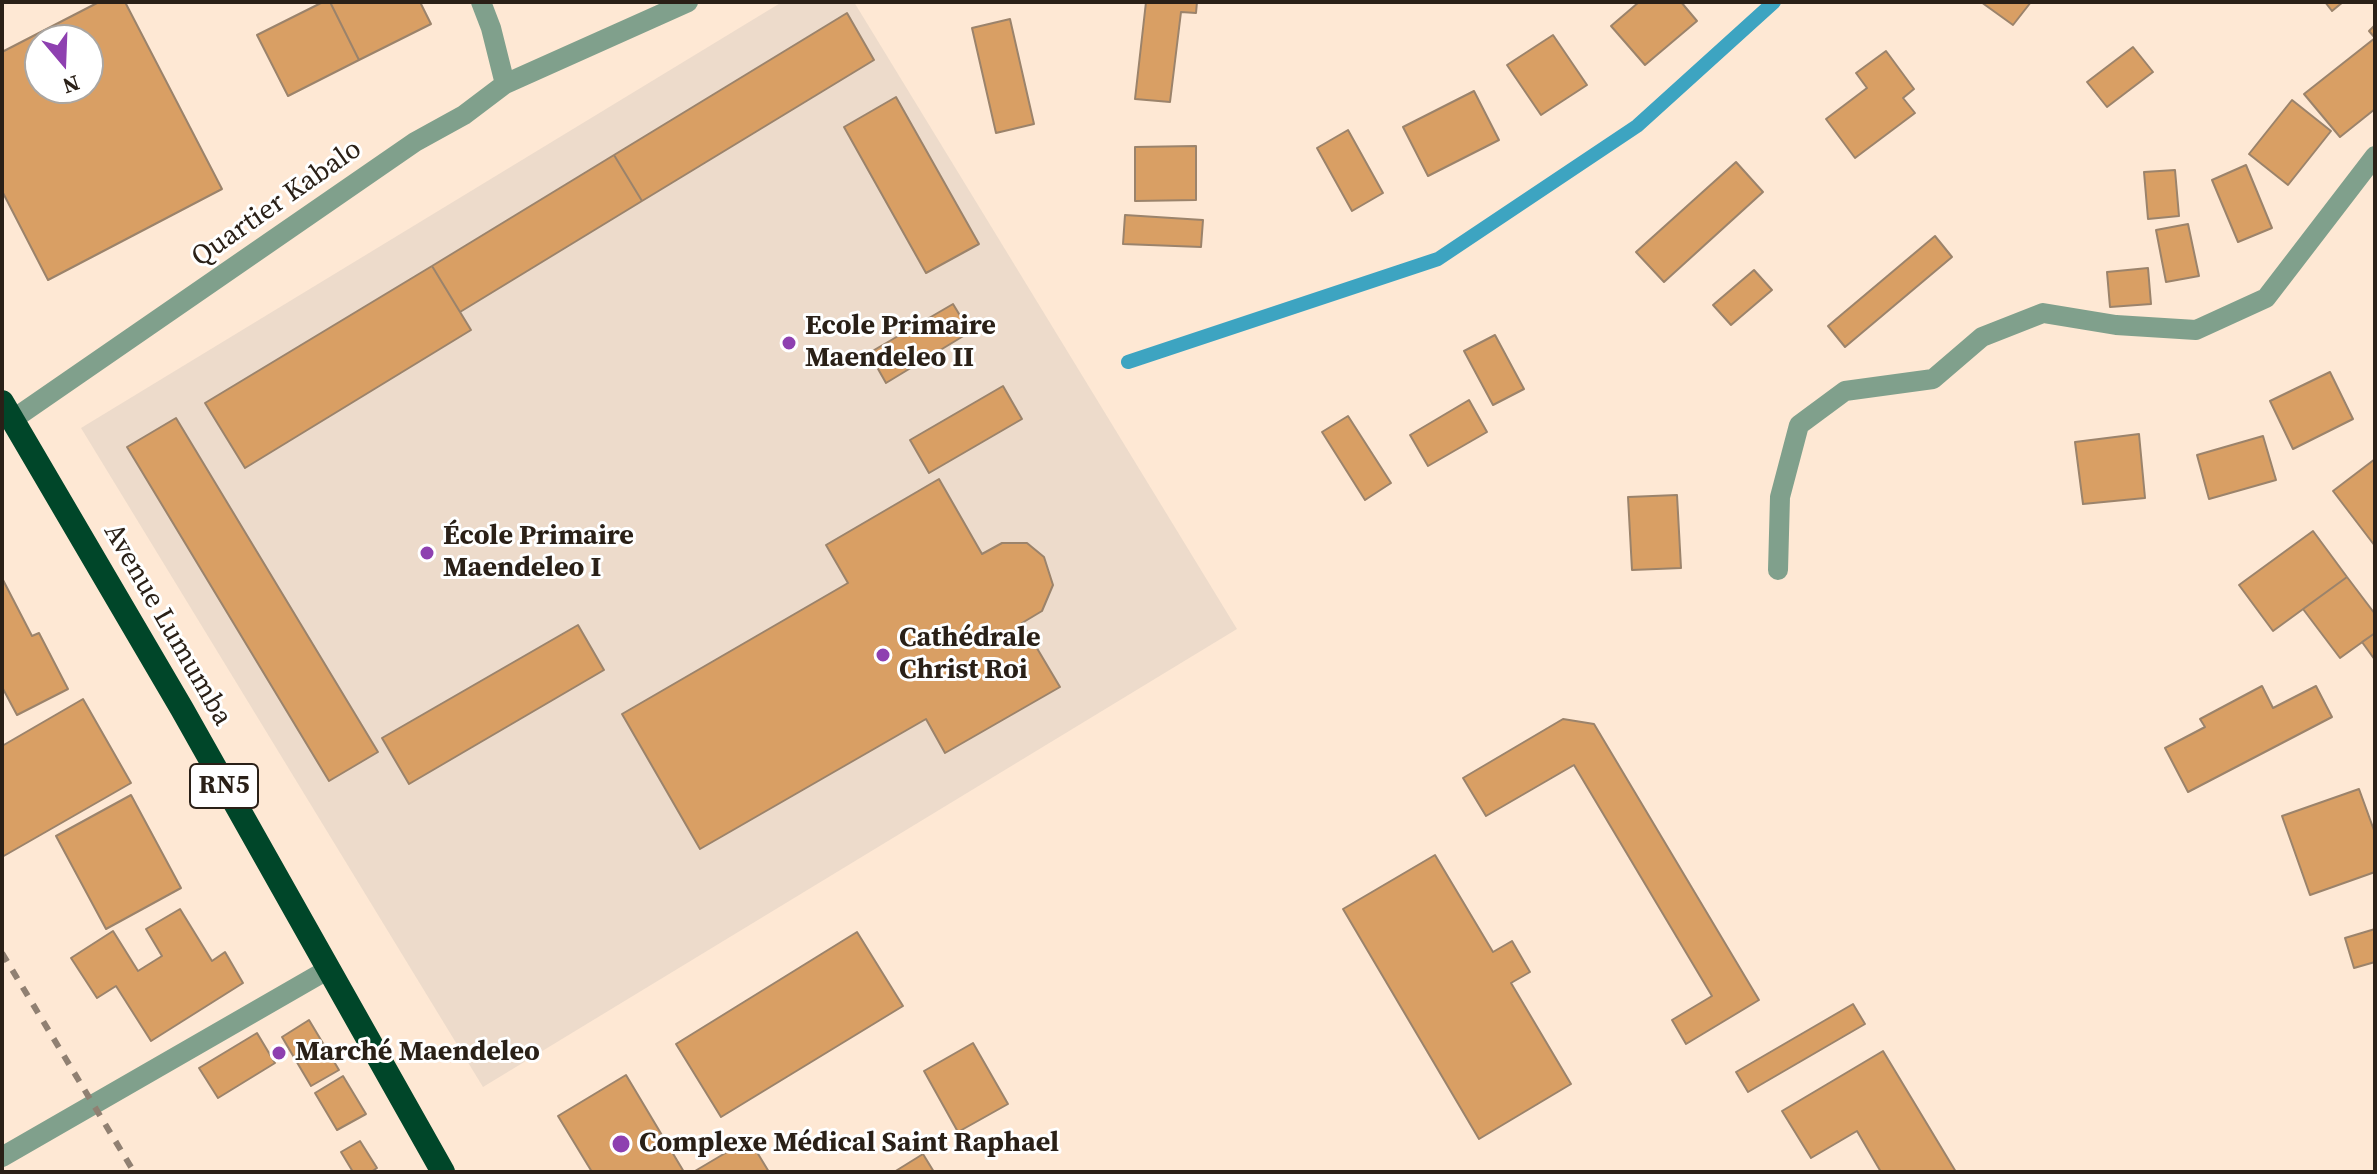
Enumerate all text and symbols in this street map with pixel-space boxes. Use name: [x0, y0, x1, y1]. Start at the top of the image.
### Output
north arrow: [24, 24, 104, 104]
text: N: [59, 68, 84, 102]
street label: Quartier Kabalo: [186, 133, 368, 275]
place label: Ecole Primaire Maendeleo II: [805, 310, 996, 376]
marker: Ecole Primaire Maendeleo II: [780, 334, 798, 352]
street label: Avenue Lumumba: [95, 518, 239, 732]
place label: École Primaire Maendeleo I: [443, 520, 634, 586]
marker: École Primaire Maendeleo I: [418, 544, 436, 562]
place label: Cathédrale Christ Roi: [899, 622, 1041, 688]
marker: Cathédrale Christ Roi: [874, 646, 892, 664]
road number: RN5: [190, 764, 258, 808]
place label: Marché Maendeleo: [295, 1036, 540, 1070]
marker: Marché Maendeleo: [270, 1044, 288, 1062]
place label: Complexe Médical Saint Raphael: [639, 1127, 1059, 1161]
marker: Complexe Médical Saint Raphael: [610, 1133, 632, 1155]

